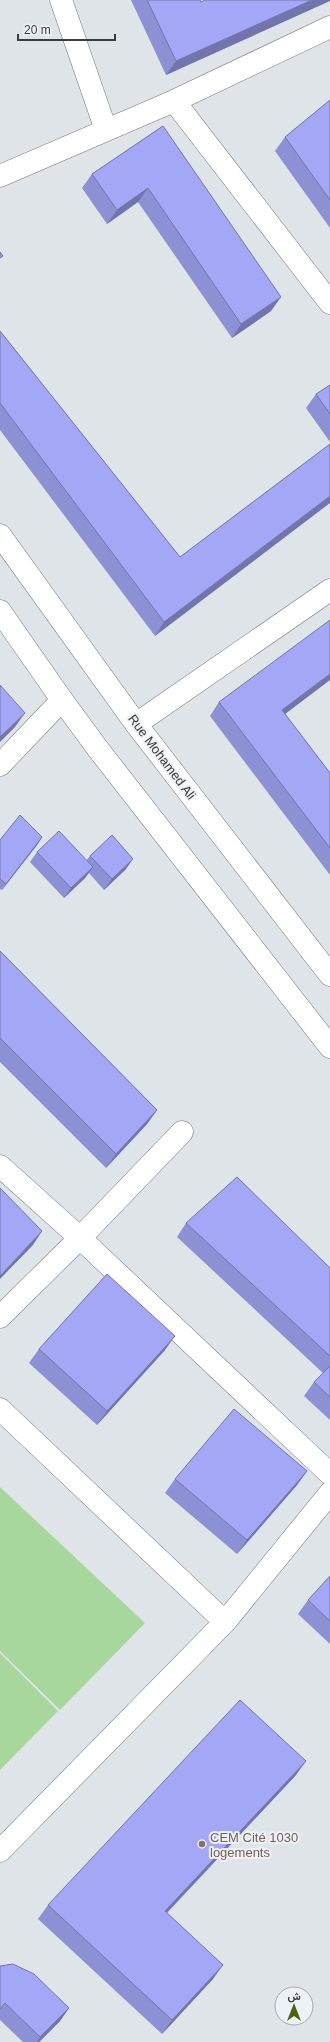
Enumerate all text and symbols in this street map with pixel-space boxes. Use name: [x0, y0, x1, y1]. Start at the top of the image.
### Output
scale bar: [18, 16, 115, 42]
text: 20 m: [24, 23, 51, 37]
street label: Rue Mohamed Ali: [125, 712, 199, 803]
place label: CEM Cité 1030 logements: [210, 1830, 298, 1860]
marker: CEM Cité 1030 logements: [197, 1839, 207, 1849]
north arrow: [274, 1986, 314, 2026]
text: ش: [287, 1990, 301, 2003]

